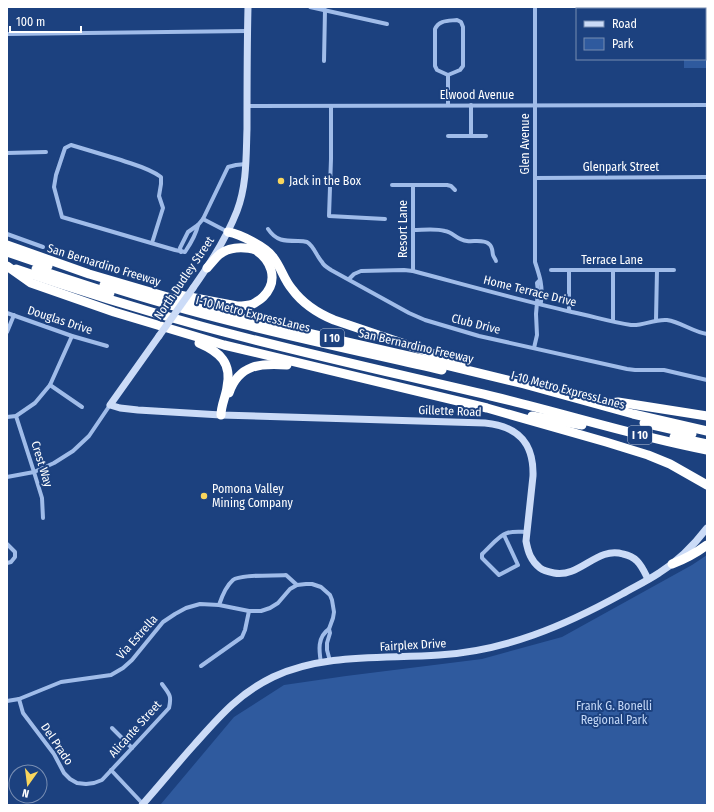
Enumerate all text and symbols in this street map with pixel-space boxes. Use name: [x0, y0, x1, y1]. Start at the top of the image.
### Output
scale bar: [10, 8, 81, 34]
legend: [576, 8, 706, 60]
text: 100 m: [16, 15, 45, 29]
text: Road: [612, 17, 637, 31]
text: Park: [612, 37, 634, 51]
street label: Elwood Avenue: [440, 88, 514, 102]
street label: Glen Avenue: [518, 113, 532, 175]
street label: Glenpark Street: [583, 160, 659, 174]
place label: Jack in the Box: [289, 174, 362, 188]
marker: Jack in the Box: [276, 176, 286, 186]
street label: Resort Lane: [396, 200, 410, 258]
street label: North Dudley Street: [151, 234, 217, 322]
street label: San Bernardino Freeway: [46, 241, 163, 289]
street label: Terrace Lane: [581, 253, 643, 267]
street label: Home Terrace Drive: [482, 273, 578, 309]
street label: I-10 Metro ExpressLanes: [194, 293, 312, 335]
street label: Douglas Drive: [26, 303, 94, 337]
street label: Club Drive: [450, 311, 502, 337]
street label: San Bernardino Freeway: [357, 326, 476, 366]
road number: I 10: [320, 329, 344, 347]
street label: I-10 Metro ExpressLanes: [509, 368, 627, 412]
street label: Gillette Road: [418, 403, 482, 419]
road number: I 10: [628, 426, 652, 444]
street label: Crest Way: [28, 439, 56, 489]
place label: Pomona Valley Mining Company: [212, 482, 293, 510]
marker: Pomona Valley Mining Company: [199, 491, 209, 501]
street label: Via Estrella: [114, 612, 160, 662]
street label: Fairplex Drive: [379, 636, 447, 654]
street label: Alicante Street: [106, 698, 164, 760]
park label: Frank G. Bonelli Regional Park: [576, 699, 652, 727]
street label: Del Prado: [38, 720, 76, 768]
north arrow: [8, 764, 48, 804]
text: N: [21, 786, 30, 800]

